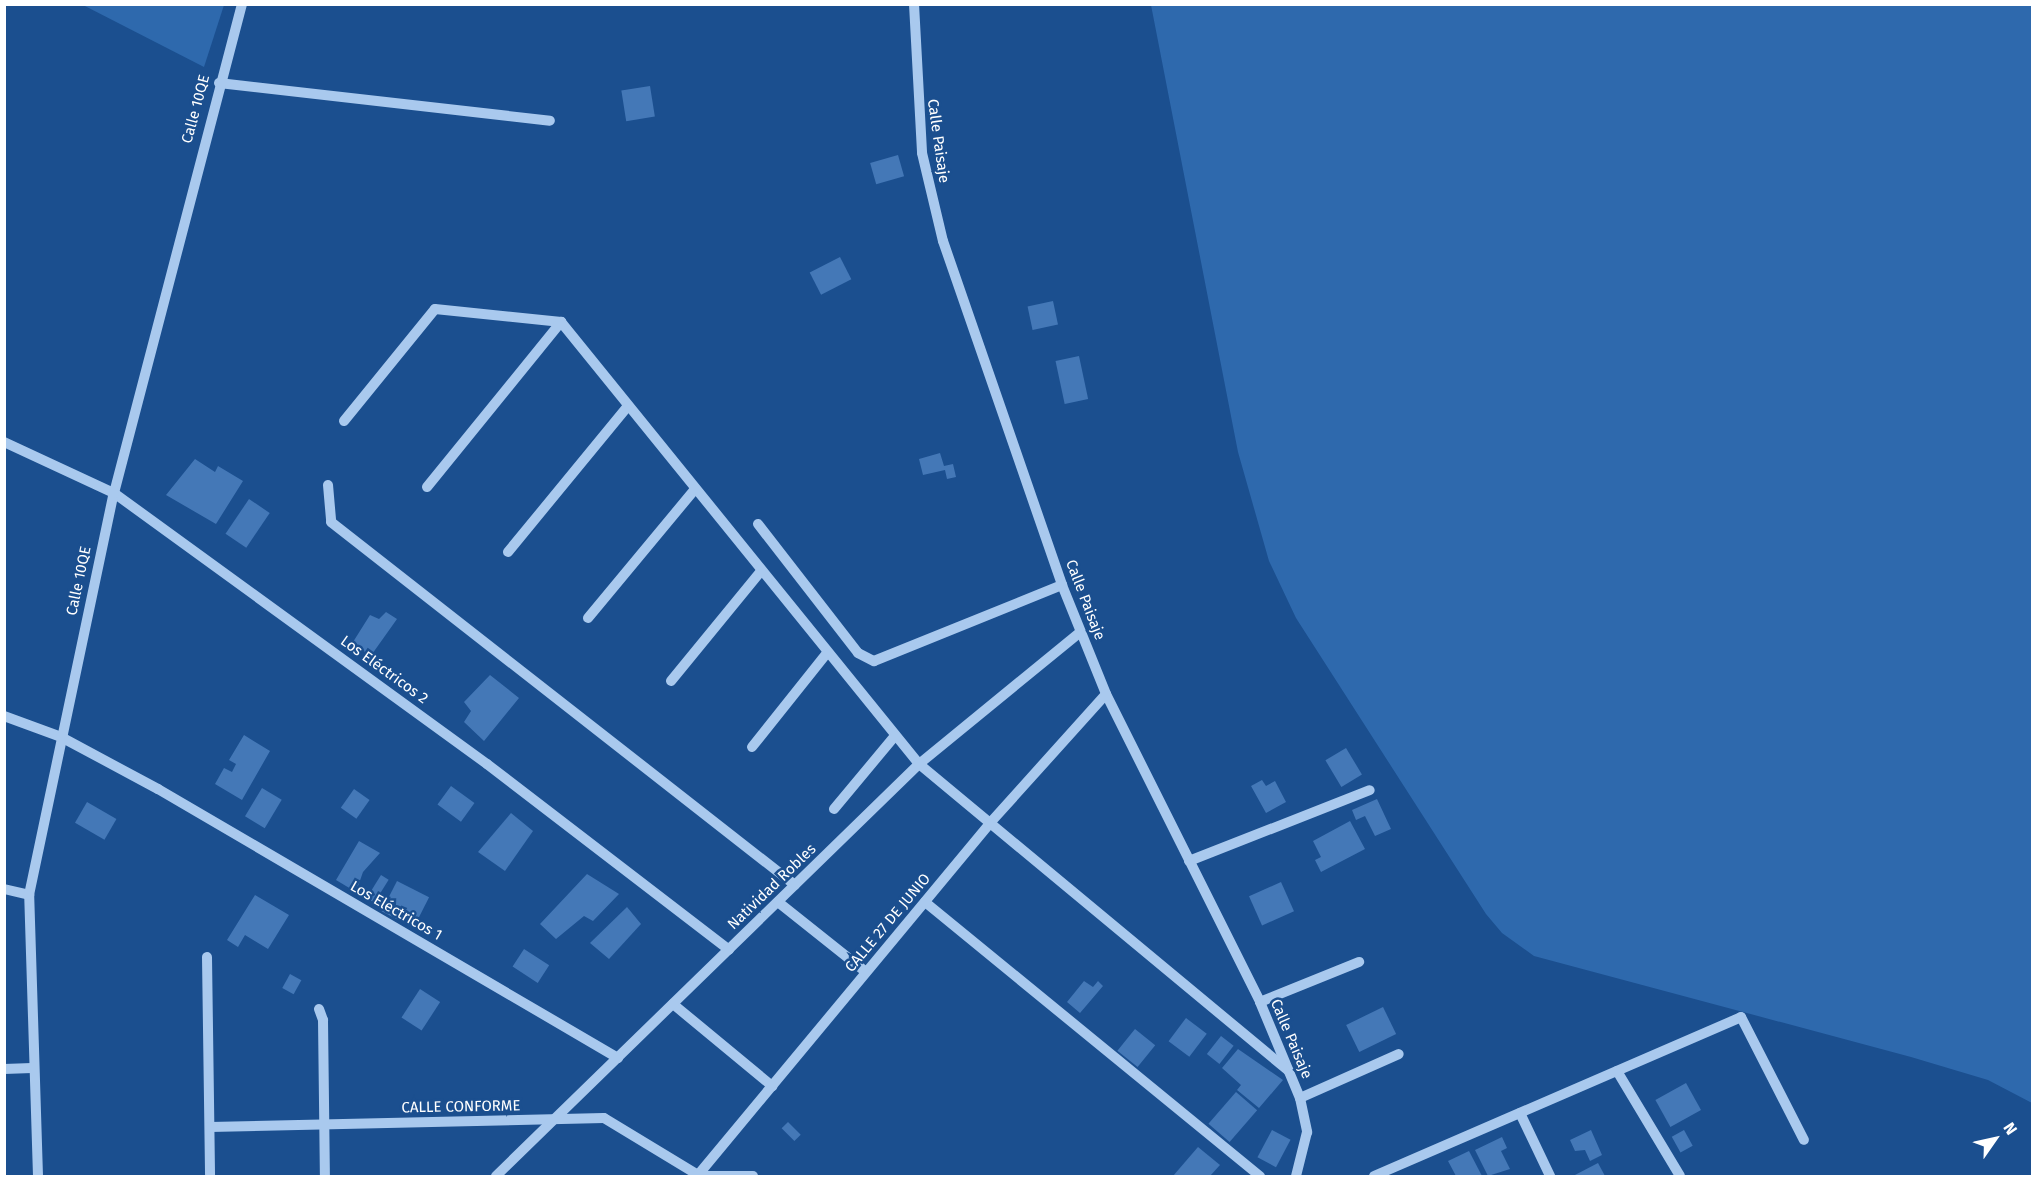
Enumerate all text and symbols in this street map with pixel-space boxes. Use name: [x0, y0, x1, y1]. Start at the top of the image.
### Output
street label: Calle 10QE: [178, 73, 214, 145]
street label: Calle Paisaje: [923, 98, 953, 184]
street label: Calle 10QE: [63, 545, 95, 617]
street label: Calle Paisaje: [1061, 557, 1109, 643]
street label: Los Eléctricos 2: [337, 632, 431, 708]
street label: Natividad Robles: [724, 840, 820, 934]
street label: CALLE 27 DE JUNIO: [842, 870, 934, 976]
street label: Los Eléctricos 1: [347, 877, 445, 945]
street label: Calle Paisaje: [1266, 997, 1316, 1081]
street label: CALLE CONFORME: [401, 1097, 521, 1117]
north arrow: [1965, 1109, 2025, 1169]
text: N: [1999, 1119, 2021, 1138]

